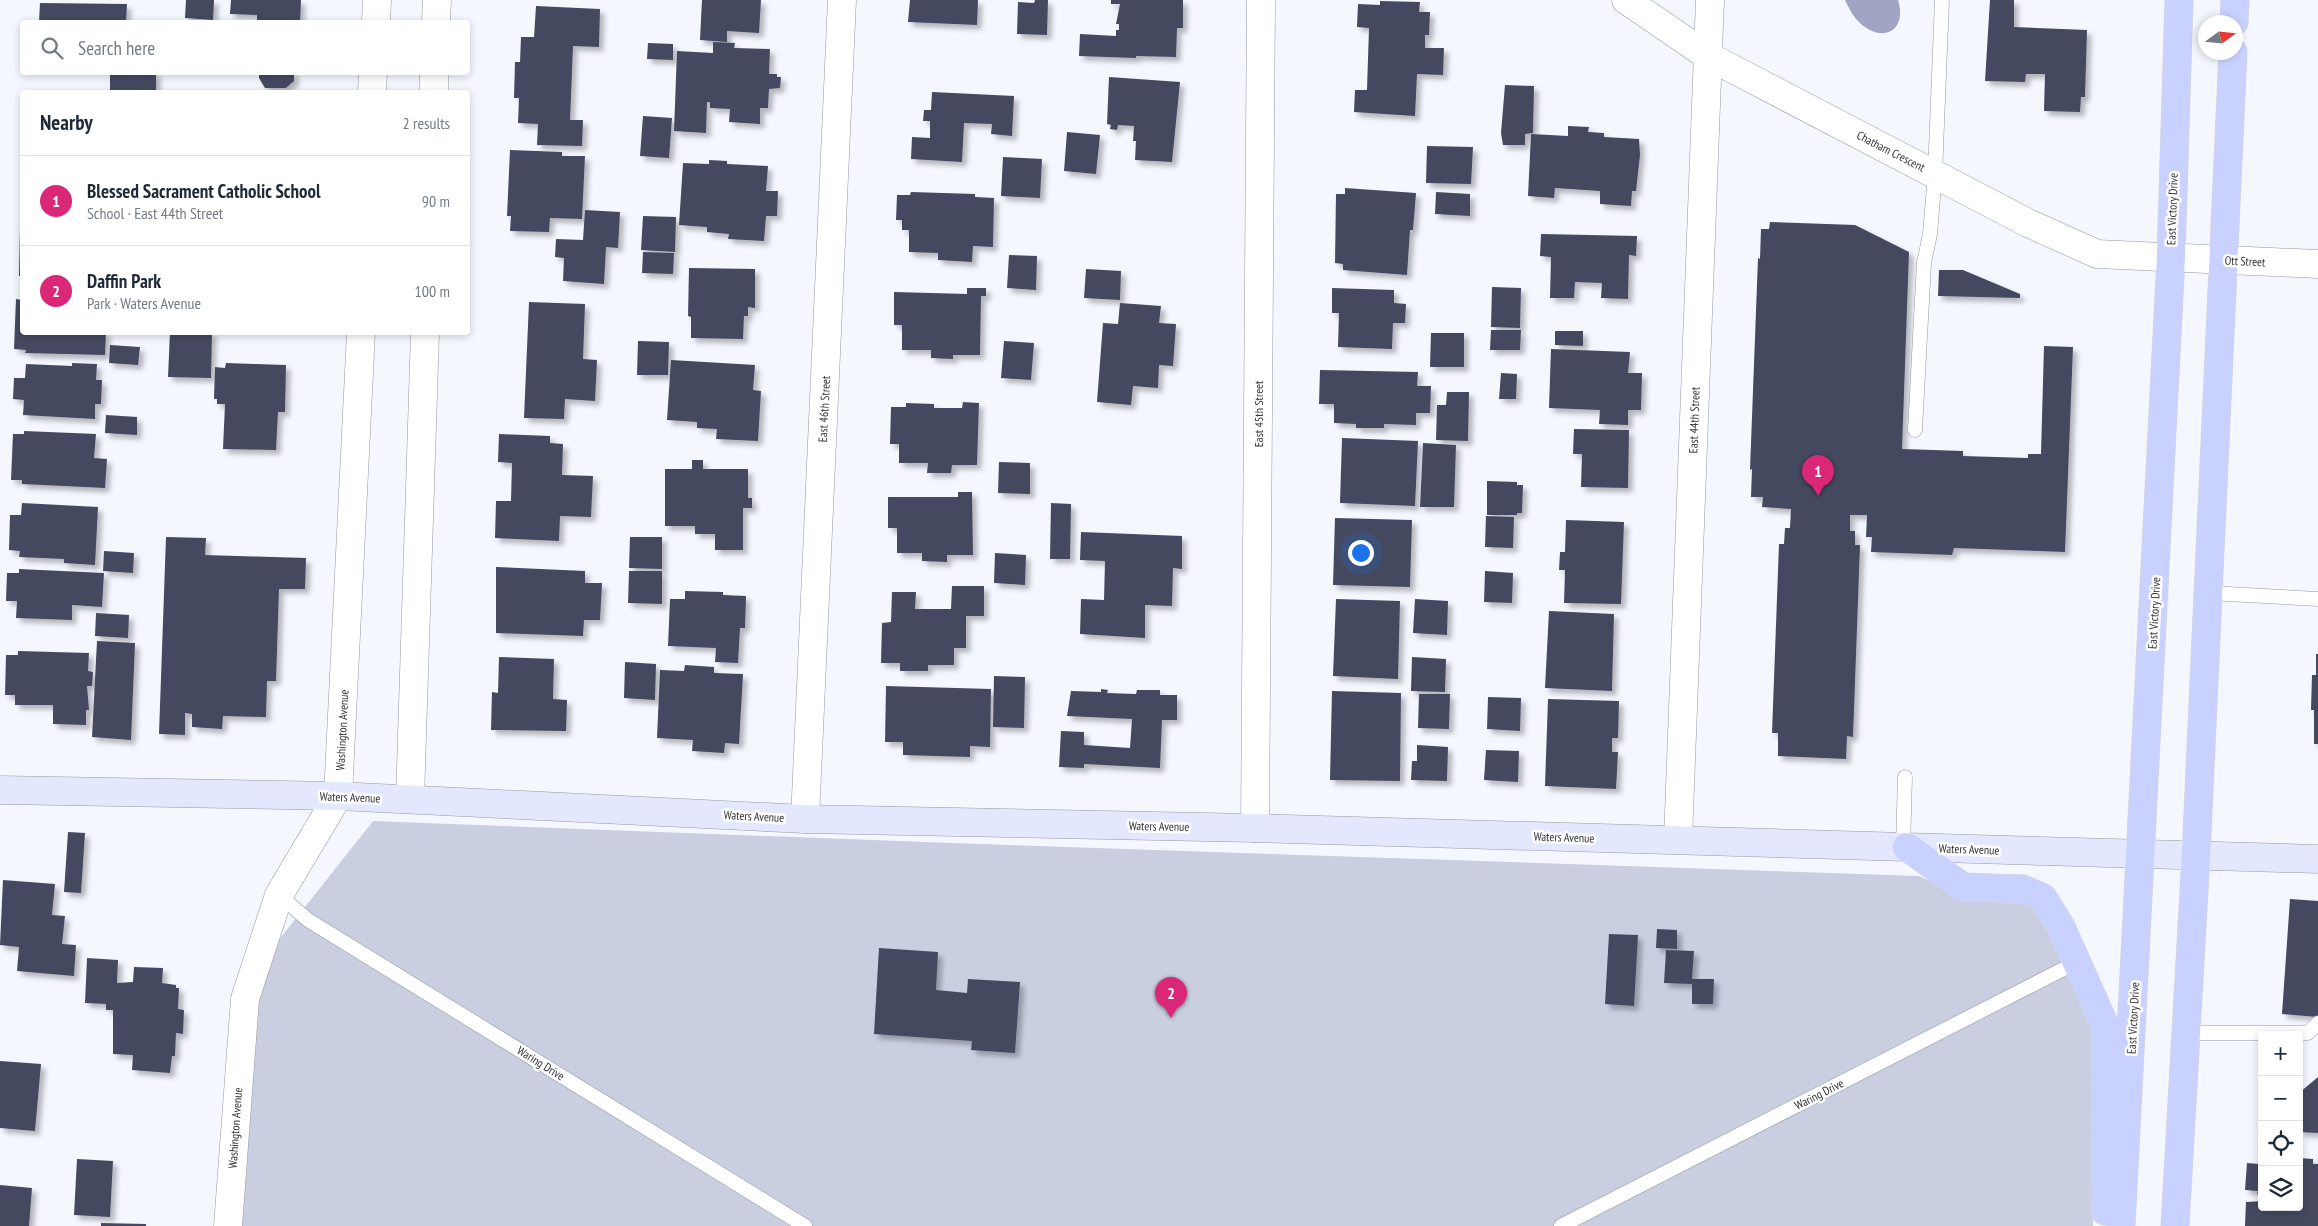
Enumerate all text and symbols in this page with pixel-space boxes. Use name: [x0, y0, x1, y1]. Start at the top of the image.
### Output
north arrow: [2198, 15, 2243, 60]
search box: [20, 20, 470, 75]
icon: search: [38, 34, 66, 62]
text: Search here: [78, 36, 155, 60]
text: Nearby: [40, 109, 93, 136]
text: 2 results: [403, 113, 450, 133]
street label: Chatham Crescent: [1854, 127, 1928, 175]
street label: East Victory Drive: [2163, 173, 2181, 245]
text: Blessed Sacrament Catholic School: [87, 179, 321, 203]
text: 1: [52, 191, 60, 211]
text: 90 m: [422, 191, 450, 211]
text: School · East 44th Street: [87, 203, 223, 223]
street label: Ott Street: [2224, 252, 2266, 270]
text: Daffin Park: [87, 269, 161, 293]
text: 2: [52, 281, 60, 301]
text: 100 m: [415, 281, 450, 301]
text: Park · Waters Avenue: [87, 293, 201, 313]
street label: East 46th Street: [815, 375, 833, 443]
street label: East 45th Street: [1251, 380, 1266, 447]
street label: East 44th Street: [1685, 386, 1703, 454]
pin: 1: [1802, 455, 1834, 496]
your location: [1348, 540, 1374, 566]
street label: East Victory Drive: [2145, 577, 2163, 649]
street label: Washington Avenue: [332, 689, 352, 771]
street label: Waters Avenue: [319, 788, 381, 806]
street label: Waters Avenue: [723, 807, 785, 825]
street label: Waters Avenue: [1129, 818, 1189, 834]
street label: Waters Avenue: [1533, 828, 1595, 846]
street label: Waters Avenue: [1938, 840, 2000, 858]
pin: 2: [1155, 977, 1187, 1018]
street label: East Victory Drive: [2124, 982, 2142, 1054]
map controls: [2258, 1031, 2303, 1211]
button: +: [2258, 1031, 2303, 1076]
street label: Waring Drive: [514, 1043, 568, 1083]
street label: Waring Drive: [1792, 1075, 1846, 1113]
button: −: [2258, 1076, 2303, 1121]
street label: Washington Avenue: [225, 1087, 245, 1169]
button: locate: [2258, 1121, 2303, 1166]
button: layers: [2258, 1166, 2303, 1211]

